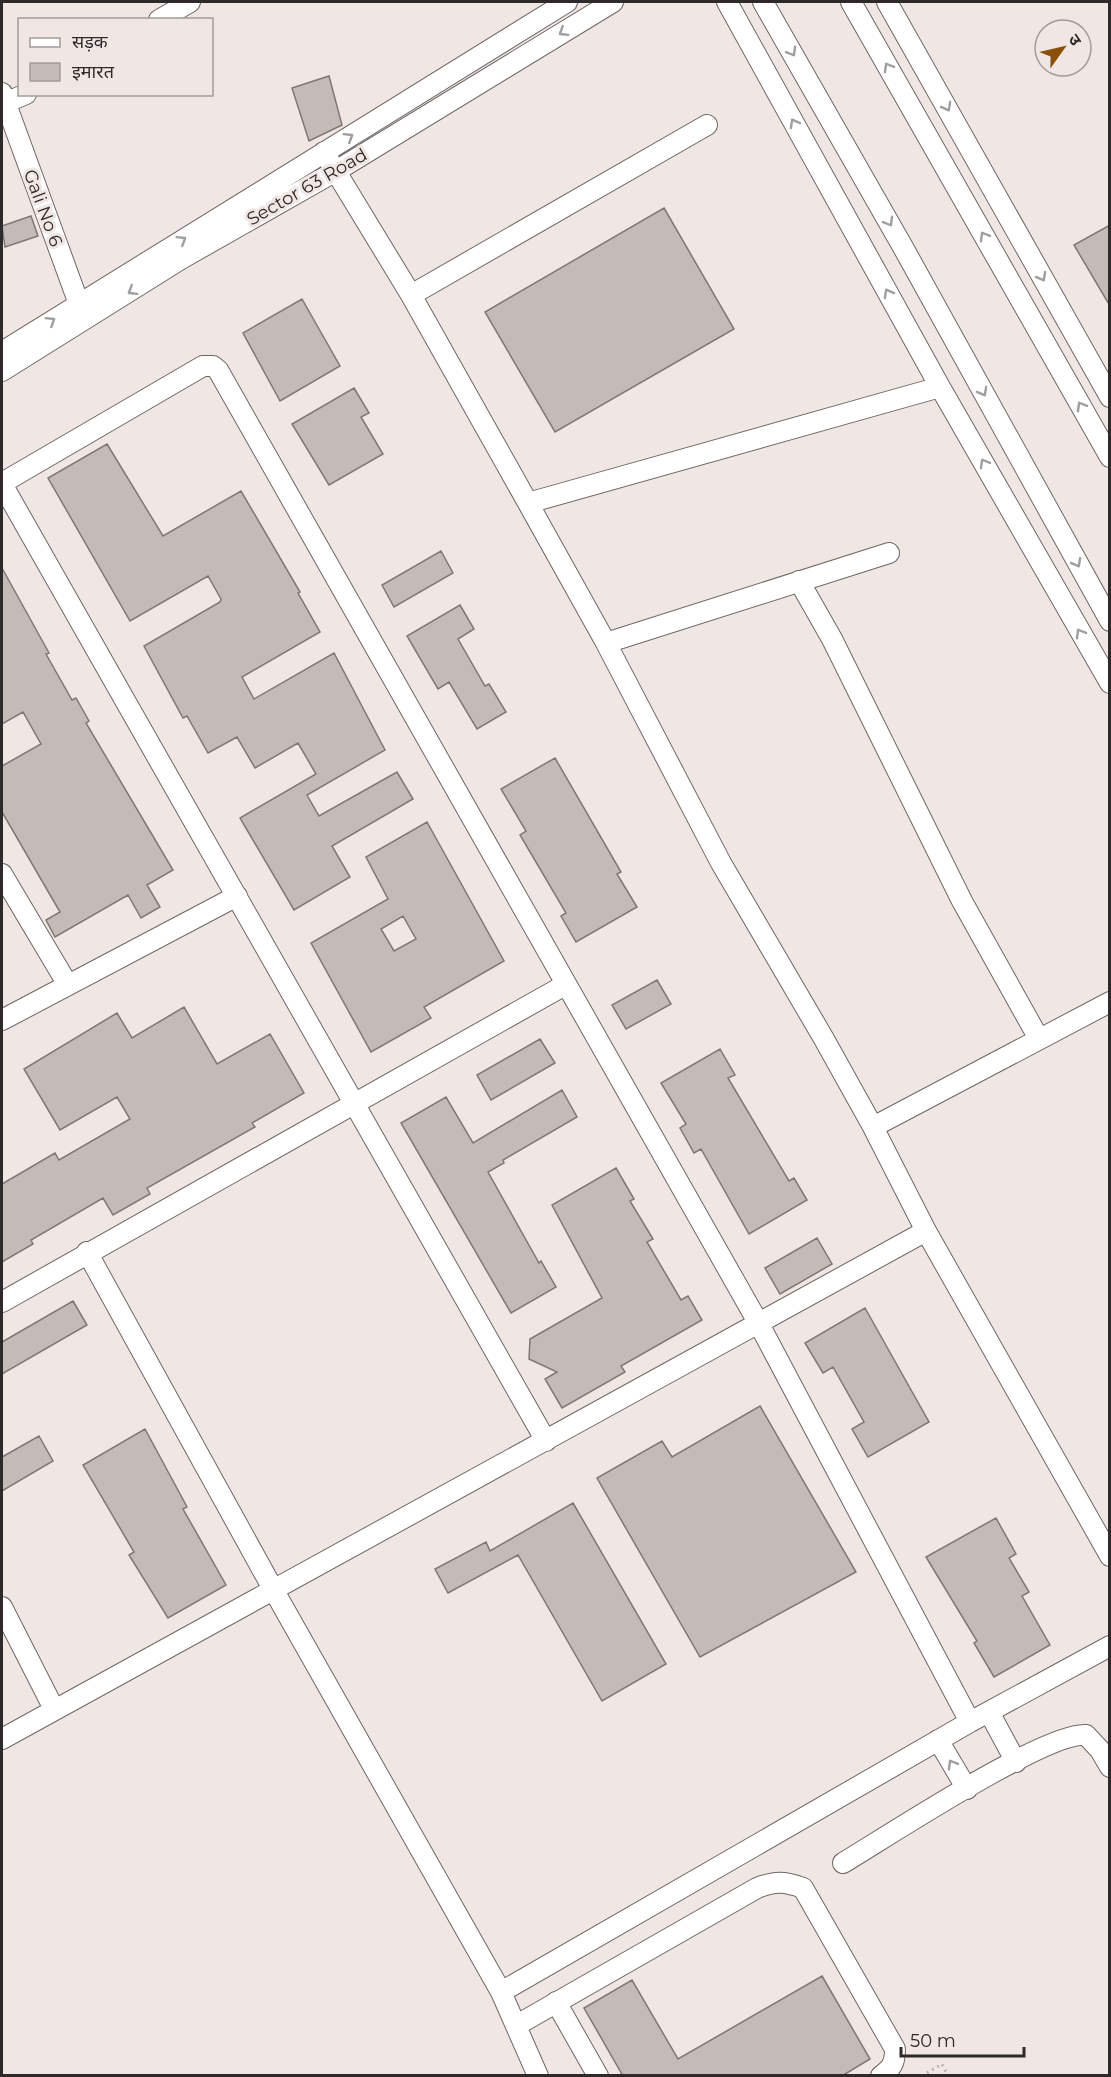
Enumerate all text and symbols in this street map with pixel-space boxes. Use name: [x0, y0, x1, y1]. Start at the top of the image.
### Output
legend: [18, 18, 213, 96]
north arrow: [1033, 18, 1093, 78]
one-way arrow: [559, 25, 570, 36]
text: सड़क: [72, 31, 109, 53]
text: उ: [1065, 31, 1086, 50]
one-way arrow: [784, 46, 796, 56]
text: इमारत: [72, 61, 115, 83]
one-way arrow: [884, 62, 895, 73]
one-way arrow: [940, 101, 951, 112]
one-way arrow: [790, 118, 801, 129]
one-way arrow: [342, 134, 353, 145]
street label: Sector 63 Road: [243, 144, 371, 230]
street label: Gali No 6: [19, 166, 67, 250]
one-way arrow: [881, 215, 893, 226]
one-way arrow: [980, 232, 992, 242]
one-way arrow: [176, 235, 186, 247]
one-way arrow: [1035, 271, 1046, 281]
one-way arrow: [128, 284, 138, 296]
one-way arrow: [884, 289, 895, 299]
one-way arrow: [45, 317, 55, 329]
one-way arrow: [976, 386, 987, 396]
one-way arrow: [1076, 402, 1088, 412]
one-way arrow: [980, 459, 991, 469]
one-way arrow: [1070, 557, 1081, 567]
one-way arrow: [1076, 628, 1088, 639]
one-way arrow: [948, 1760, 960, 1770]
scale bar: [901, 2020, 1024, 2058]
text: 50 m: [910, 2030, 956, 2052]

